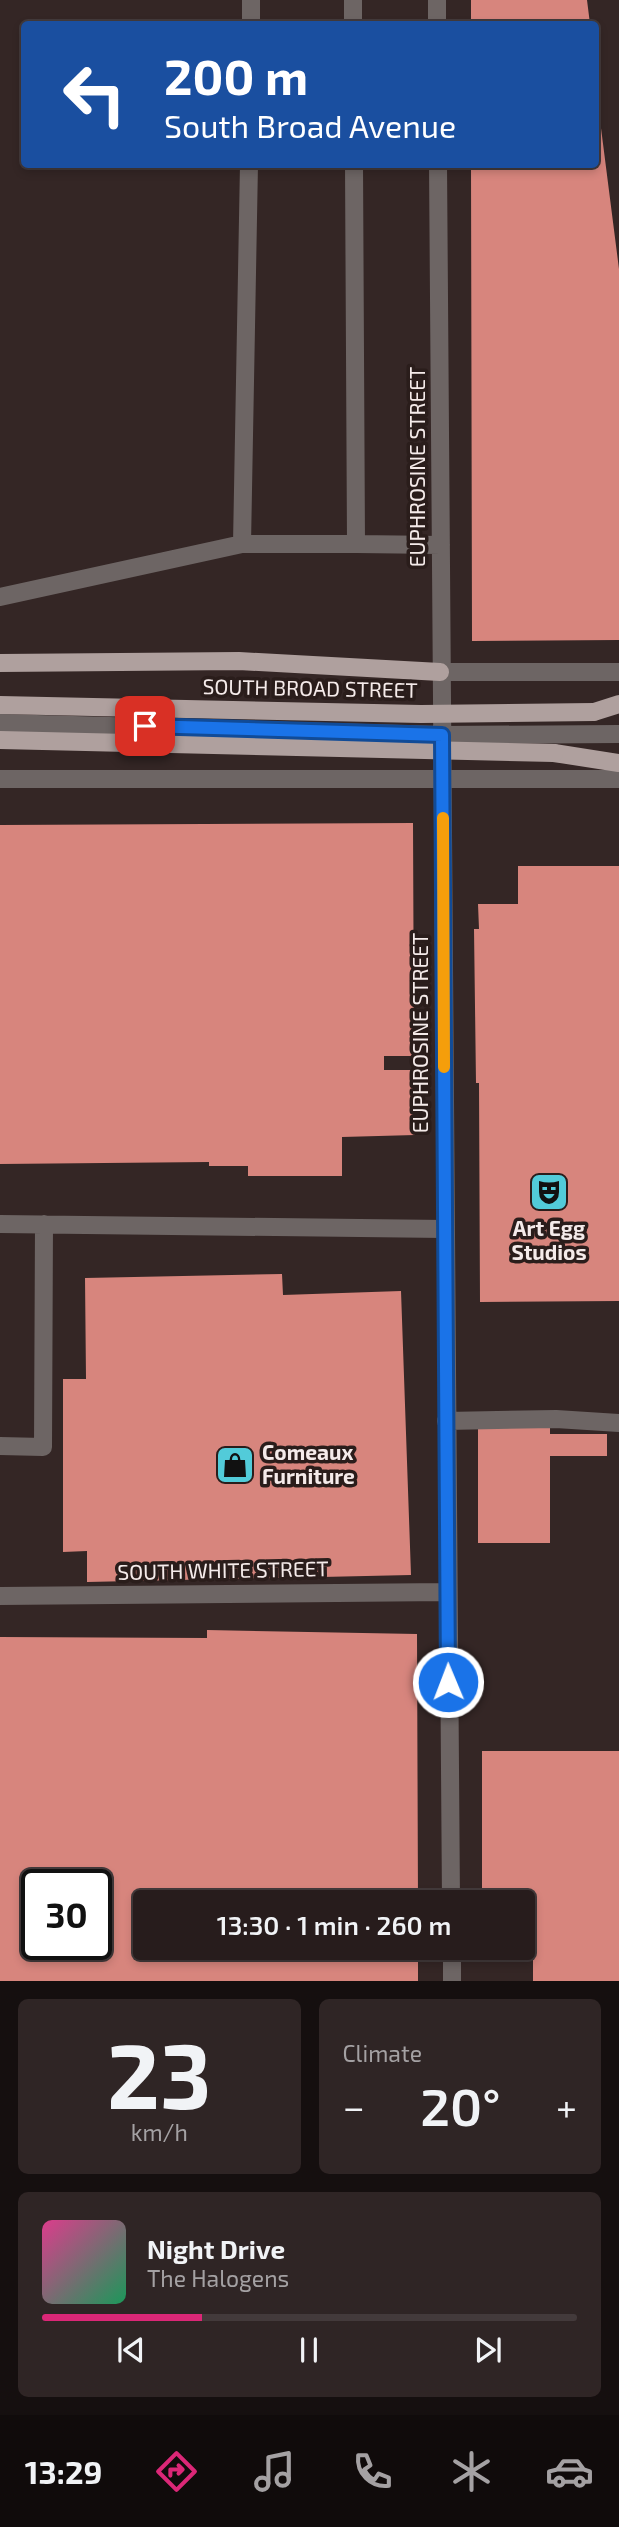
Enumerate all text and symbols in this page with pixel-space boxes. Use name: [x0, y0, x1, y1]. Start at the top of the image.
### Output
text: 200 m: [164, 46, 308, 105]
icon: left: [49, 49, 140, 140]
text: South Broad Avenue: [164, 106, 456, 144]
street label: EUPHROSINE STREET: [404, 367, 429, 567]
street label: SOUTH BROAD STREET: [202, 673, 418, 702]
pin: [115, 696, 175, 756]
icon: arrive: [126, 707, 164, 745]
street label: EUPHROSINE STREET: [407, 933, 432, 1133]
theatre icon: Art Egg Studios: [528, 1171, 570, 1213]
place label: Art Egg Studios: [511, 1215, 587, 1264]
place label: Comeaux Furniture: [262, 1439, 355, 1488]
shop icon: Comeaux Furniture: [214, 1444, 256, 1486]
street label: SOUTH WHITE STREET: [117, 1555, 329, 1584]
position arrow: [411, 1645, 485, 1719]
speed limit sign: 30: [21, 1869, 112, 1960]
text: 13:30 · 1 min · 260 m: [217, 1909, 451, 1940]
text: 23: [107, 2018, 211, 2127]
text: Climate: [343, 2039, 422, 2067]
text: 20°: [420, 2074, 501, 2136]
text: −: [343, 2083, 365, 2129]
text: +: [556, 2083, 577, 2129]
text: km/h: [131, 2118, 188, 2146]
text: Night Drive: [147, 2233, 285, 2264]
text: The Halogens: [147, 2264, 289, 2292]
icon: previous: [112, 2331, 150, 2369]
icon: pause: [290, 2331, 328, 2369]
icon: next: [469, 2331, 507, 2369]
icon: directions: [152, 2447, 201, 2496]
icon: music: [250, 2447, 299, 2496]
icon: phone: [348, 2447, 397, 2496]
icon: climate: [447, 2447, 496, 2496]
icon: car: [545, 2447, 594, 2496]
text: 13:29: [25, 2452, 102, 2490]

